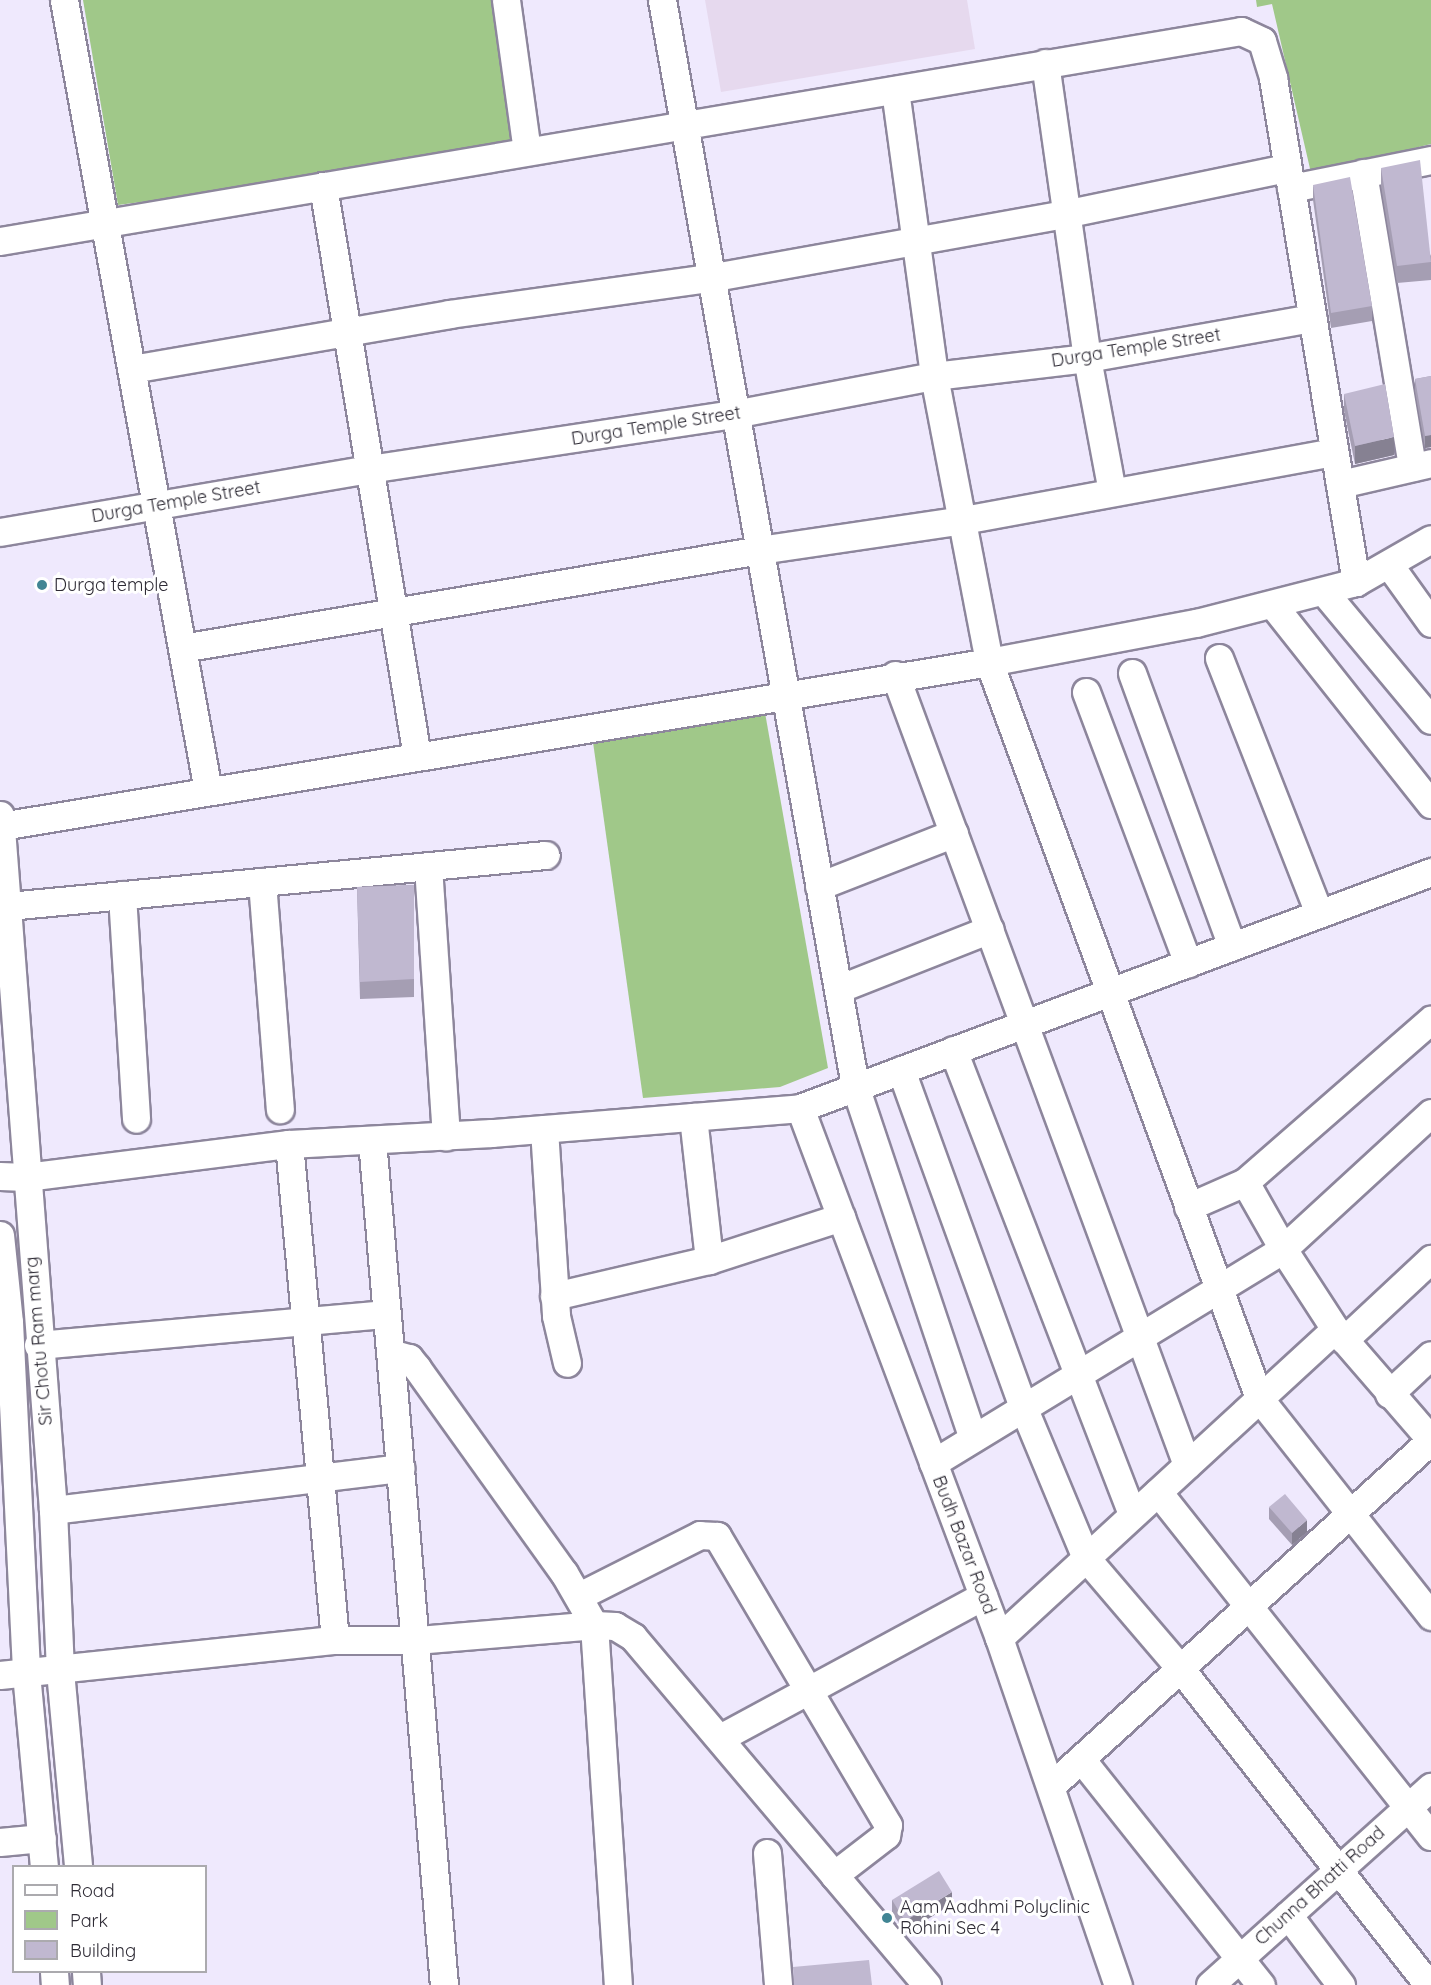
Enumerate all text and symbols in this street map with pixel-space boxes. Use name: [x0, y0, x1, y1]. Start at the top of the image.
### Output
street label: Durga Temple Street: [1050, 324, 1222, 372]
street label: Durga Temple Street: [570, 402, 742, 450]
street label: Durga Temple Street: [90, 476, 262, 528]
place label: Durga temple: [54, 574, 168, 596]
marker: Durga temple: [35, 578, 49, 592]
street label: Sir Chotu Ram marg: [21, 1256, 57, 1426]
street label: Budh Bazar Road: [928, 1473, 1000, 1617]
street label: Chunna Bhatti Road: [1251, 1822, 1389, 1950]
legend: [12, 1865, 207, 1973]
text: Road: [70, 1879, 115, 1902]
place label: Aam Aadhmi Polyclinic Rohini Sec 4: [900, 1897, 1090, 1940]
text: Park: [70, 1909, 108, 1932]
marker: Aam Aadhmi Polyclinic Rohini Sec 4: [878, 1909, 896, 1927]
text: Building: [70, 1939, 136, 1962]

